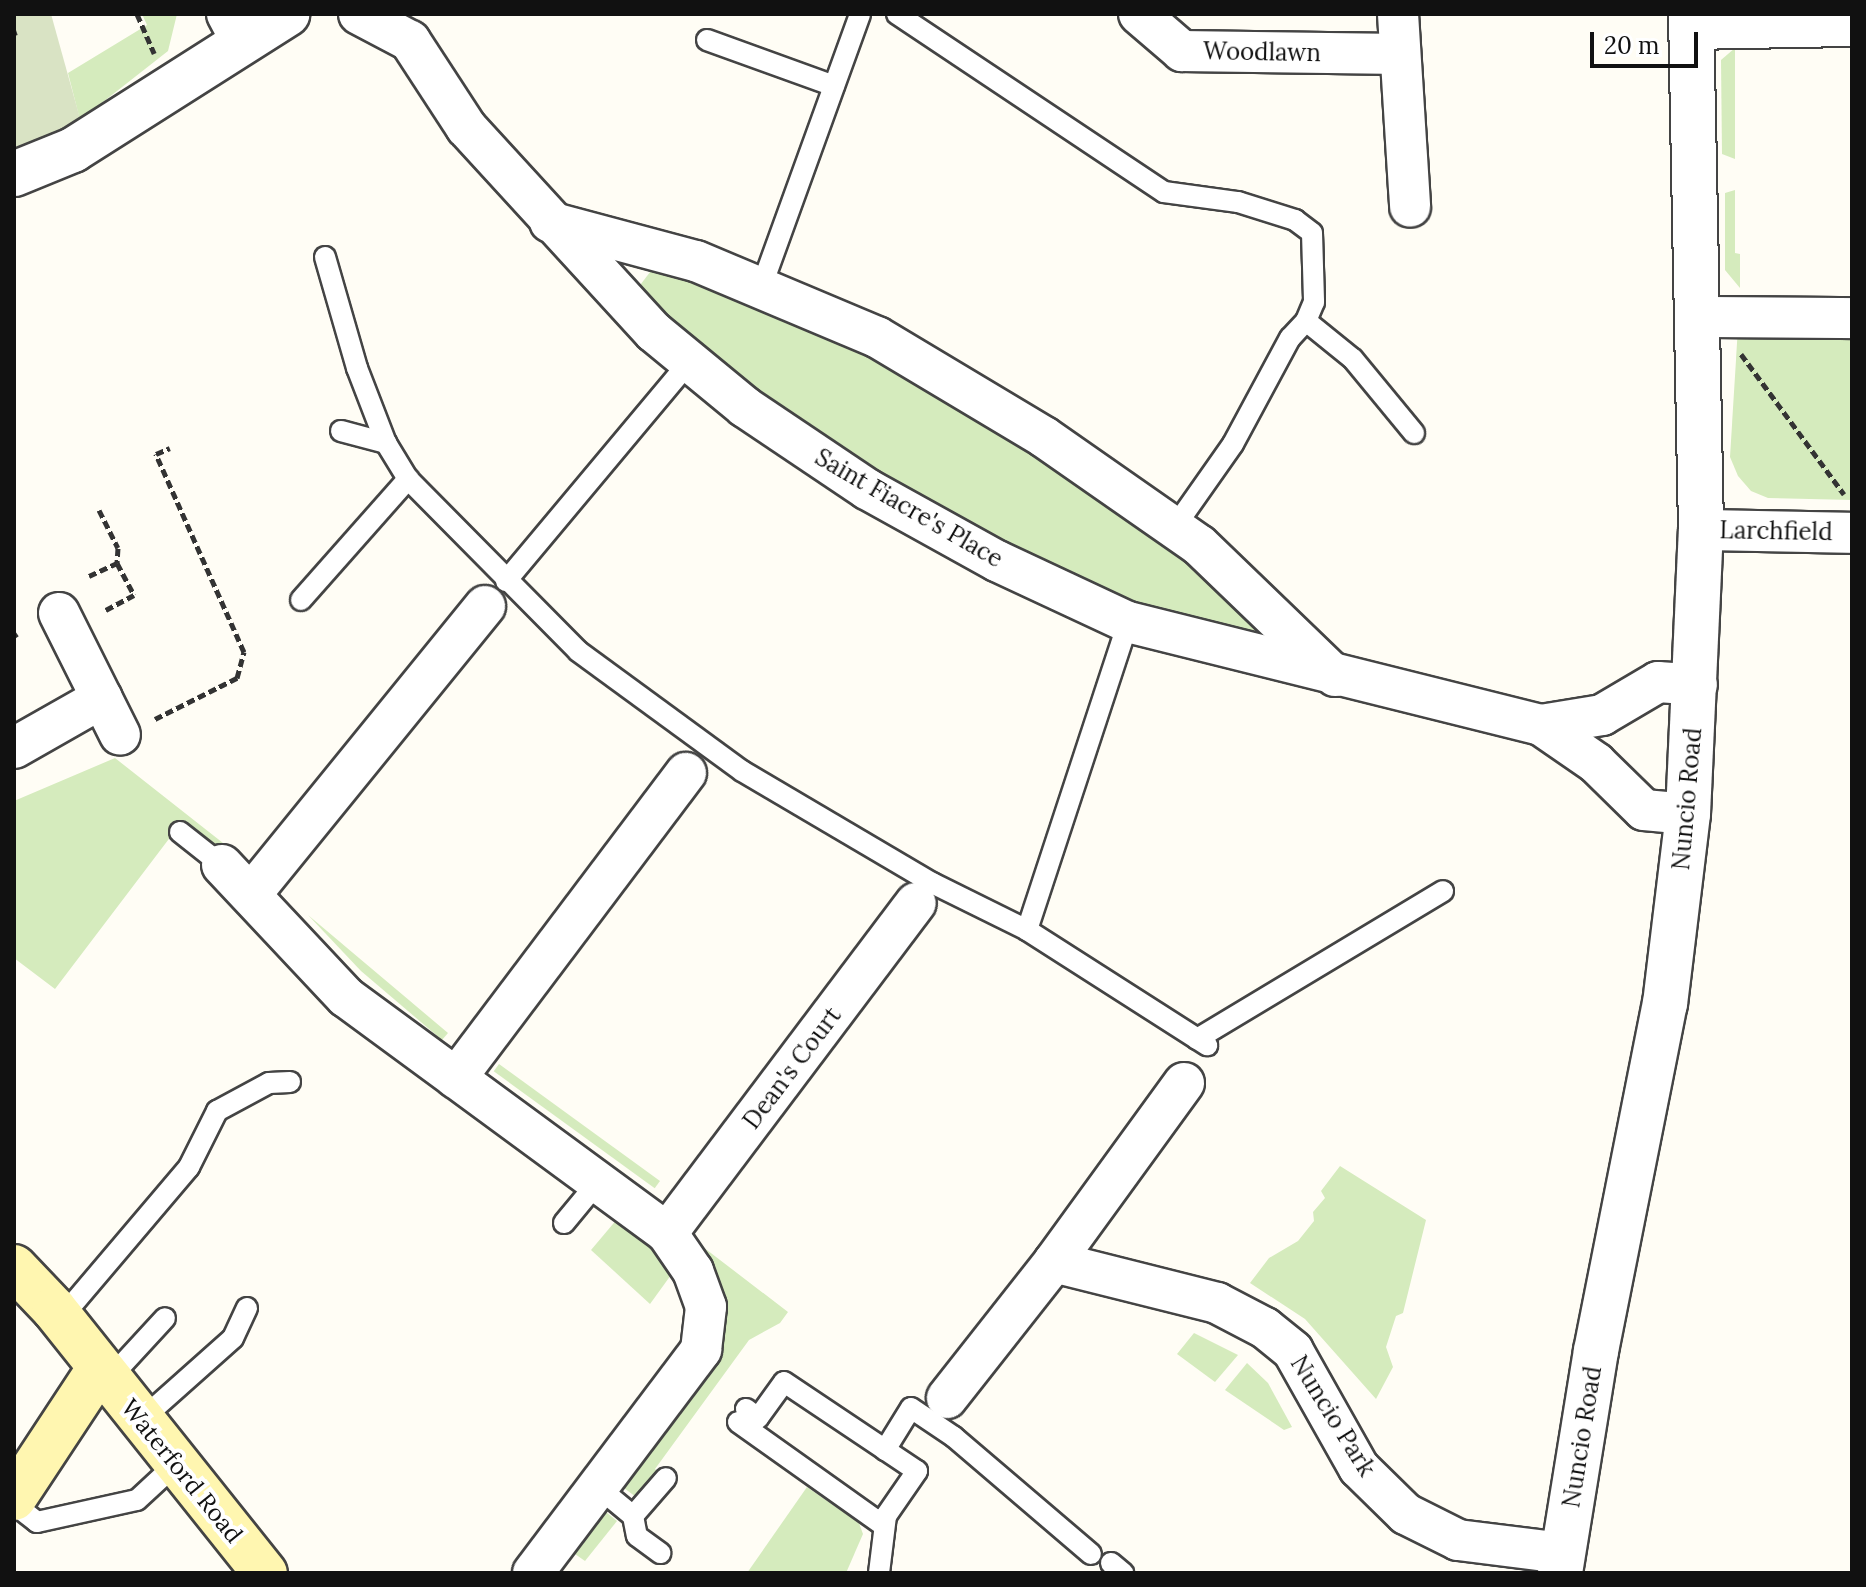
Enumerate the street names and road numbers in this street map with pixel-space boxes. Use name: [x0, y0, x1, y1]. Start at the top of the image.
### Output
street label: Woodlawn: [1203, 37, 1321, 67]
street label: Saint Fiacre's Place: [810, 443, 1008, 573]
street label: Larchfield: [1719, 516, 1833, 546]
street label: Nuncio Road: [1666, 727, 1708, 871]
street label: Dean's Court: [737, 1001, 847, 1135]
street label: Nuncio Park: [1284, 1350, 1382, 1482]
street label: Nuncio Road: [1557, 1364, 1607, 1510]
street label: Waterford Road: [115, 1393, 249, 1549]

